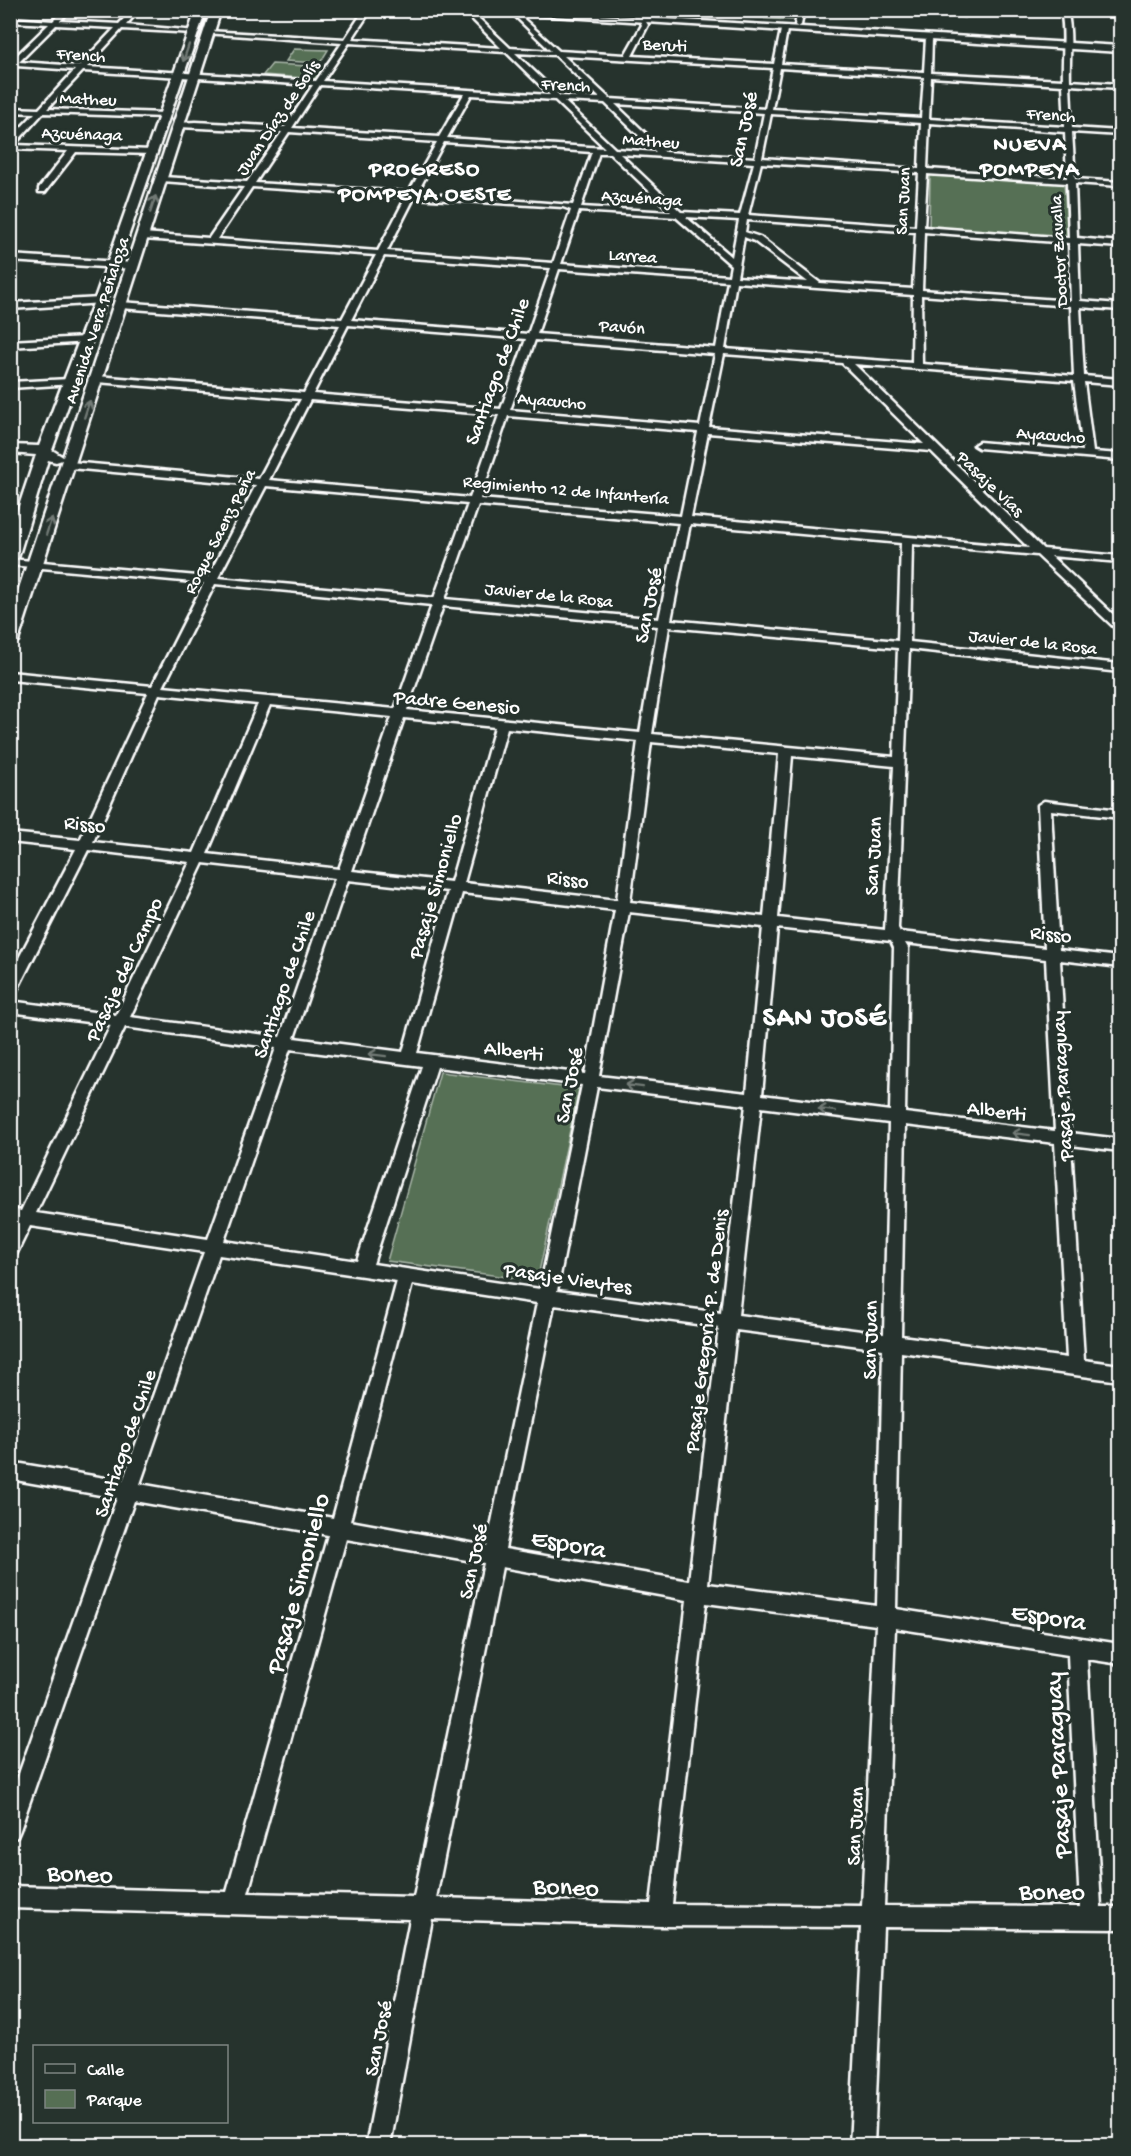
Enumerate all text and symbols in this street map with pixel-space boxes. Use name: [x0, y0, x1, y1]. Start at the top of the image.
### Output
street label: Beruti: [641, 35, 688, 58]
one-way arrow: [180, 43, 191, 62]
street label: French: [55, 44, 106, 69]
street label: Juan Díaz de Solís: [233, 55, 326, 180]
street label: French: [540, 75, 591, 98]
street label: San José: [725, 88, 766, 170]
street label: Matheu: [59, 89, 117, 112]
street label: French: [1025, 104, 1076, 129]
street label: Azcuénaga: [41, 124, 124, 147]
street label: Matheu: [622, 130, 681, 155]
district label: NUEVA POMPEYA: [979, 133, 1081, 184]
district label: PROGRESO POMPEYA OESTE: [337, 158, 512, 209]
street label: San Juan: [892, 166, 917, 235]
street label: Azcuénaga: [601, 186, 684, 213]
street label: Doctor Zavalla: [1047, 193, 1074, 308]
one-way arrow: [149, 195, 160, 214]
street label: Avenida Vera Peñaloza: [61, 234, 136, 407]
street label: Larrea: [608, 245, 659, 270]
street label: Santiago de Chile: [461, 294, 538, 449]
street label: Pavón: [597, 316, 646, 341]
street label: Ayacucho: [516, 389, 587, 416]
one-way arrow: [83, 400, 94, 419]
street label: Ayacucho: [1016, 424, 1086, 449]
street label: Pasaje Vías: [950, 447, 1028, 523]
street label: Roque Saenz Peña: [181, 465, 262, 598]
street label: Regimiento 12 de Infantería: [462, 472, 671, 511]
one-way arrow: [45, 517, 56, 536]
street label: San José: [631, 564, 670, 646]
street label: Javier de la Rosa: [483, 579, 615, 614]
street label: Javier de la Rosa: [967, 626, 1099, 661]
street label: Padre Genesio: [391, 686, 521, 722]
street label: Pasaje Simoniello: [404, 811, 470, 964]
street label: Risso: [62, 812, 107, 841]
street label: San Juan: [861, 816, 890, 896]
street label: Risso: [545, 867, 590, 896]
street label: Pasaje del Campo: [81, 894, 171, 1048]
street label: Santiago de Chile: [249, 907, 324, 1062]
street label: Risso: [1028, 922, 1073, 951]
district label: SAN JOSÉ: [763, 1003, 888, 1036]
street label: Pasaje Paraguay: [1048, 1010, 1081, 1163]
street label: Alberti: [483, 1037, 545, 1070]
street label: San José: [552, 1044, 591, 1126]
one-way arrow: [368, 1049, 388, 1060]
one-way arrow: [624, 1080, 644, 1091]
street label: Alberti: [966, 1097, 1028, 1130]
one-way arrow: [818, 1104, 838, 1115]
one-way arrow: [1011, 1128, 1031, 1139]
street label: Pasaje Gregoria P. de Denis: [681, 1207, 736, 1456]
street label: Pasaje Vieytes: [501, 1259, 634, 1302]
street label: San Juan: [859, 1300, 886, 1380]
street label: Santiago de Chile: [90, 1366, 165, 1521]
street label: Pasaje Simoniello: [261, 1490, 339, 1679]
street label: San José: [455, 1520, 496, 1602]
street label: Espora: [528, 1525, 610, 1569]
street label: Espora: [1008, 1598, 1090, 1641]
street label: Pasaje Paraguay: [1040, 1671, 1081, 1860]
street label: San Juan: [843, 1786, 872, 1866]
street label: Boneo: [45, 1860, 113, 1893]
street label: Boneo: [531, 1873, 599, 1906]
street label: Boneo: [1018, 1879, 1085, 1910]
street label: San José: [361, 1997, 400, 2079]
legend: [33, 2045, 228, 2123]
text: Calle: [87, 2061, 125, 2082]
text: Parque: [86, 2091, 143, 2112]

